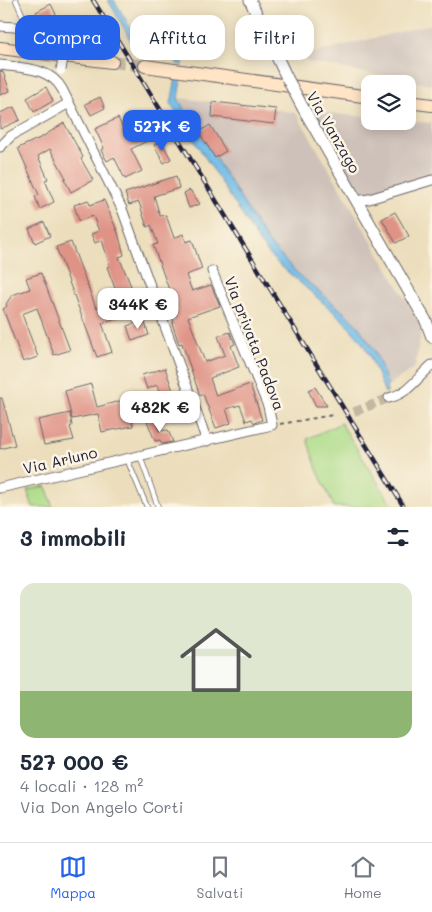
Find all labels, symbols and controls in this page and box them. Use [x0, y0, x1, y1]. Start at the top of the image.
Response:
chip: Compra [15, 15, 120, 60]
chip: Affitta [130, 15, 225, 60]
chip: Filtri [235, 15, 314, 60]
map controls [361, 75, 416, 130]
button: layers [361, 75, 416, 130]
street label: Via Vanzago [303, 88, 365, 176]
pin: 527K € [121, 110, 203, 152]
text: 527K € [134, 115, 190, 136]
street label: Via privata Padova [220, 273, 290, 413]
pin: 344K € [97, 288, 179, 330]
text: 344K € [108, 293, 168, 314]
pin: 482K € [119, 390, 201, 433]
text: 482K € [131, 396, 189, 417]
street label: Via Arluno [21, 442, 99, 478]
icon: filters [384, 523, 412, 551]
text: 3 immobili [20, 524, 127, 551]
icon: home [171, 615, 261, 705]
text: 527 000 € [20, 748, 128, 775]
text: 4 locali · 128 m² [20, 775, 143, 796]
text: Via Don Angelo Corti [20, 796, 183, 817]
tab: Mappa [50, 853, 96, 902]
tab: Salvati [197, 853, 243, 902]
tab: Home [344, 853, 382, 902]

